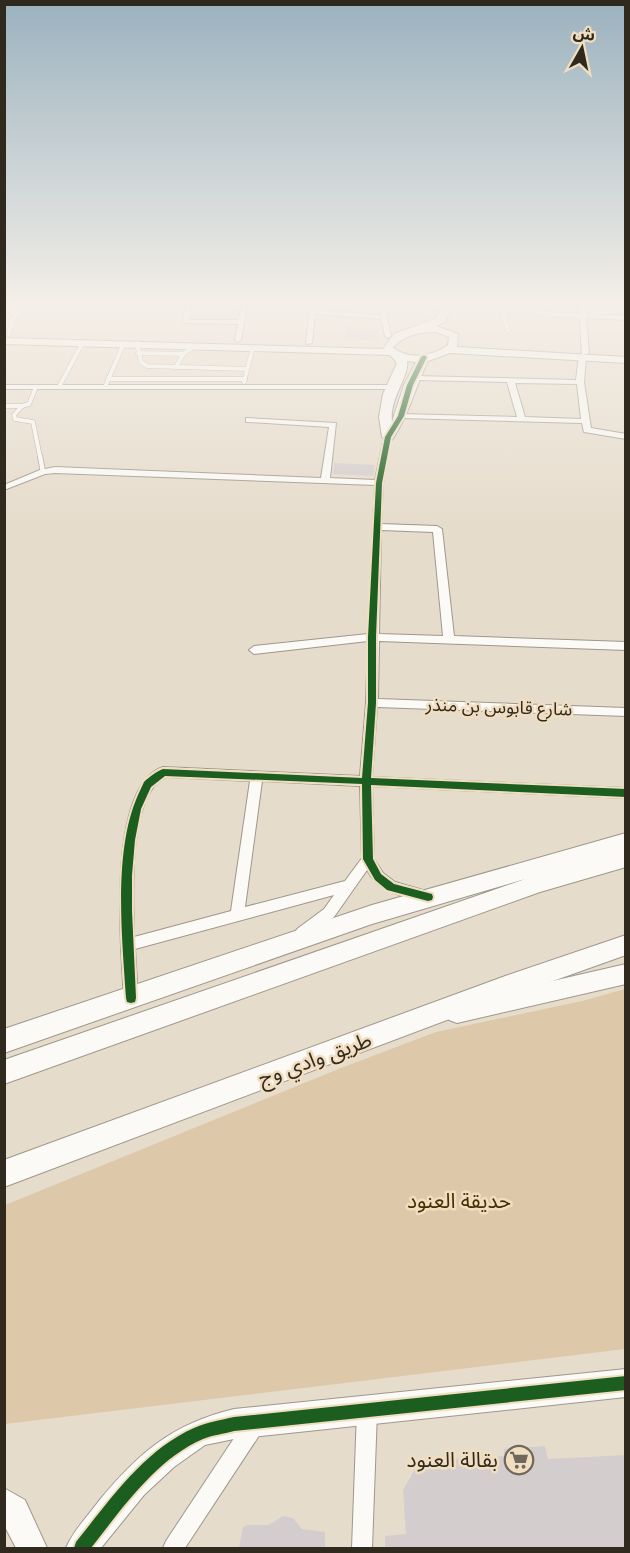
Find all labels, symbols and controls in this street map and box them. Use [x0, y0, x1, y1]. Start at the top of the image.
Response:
north arrow [552, 18, 612, 78]
text: ش [572, 23, 597, 45]
street label: شارع قابوس بن منذر [424, 693, 573, 724]
street label: طريق وادي وج [255, 1027, 376, 1094]
park label: حديقة العنود [407, 1189, 511, 1213]
supermarket icon: بقالة العنود [503, 1444, 535, 1476]
place label: بقالة العنود [406, 1448, 498, 1472]

